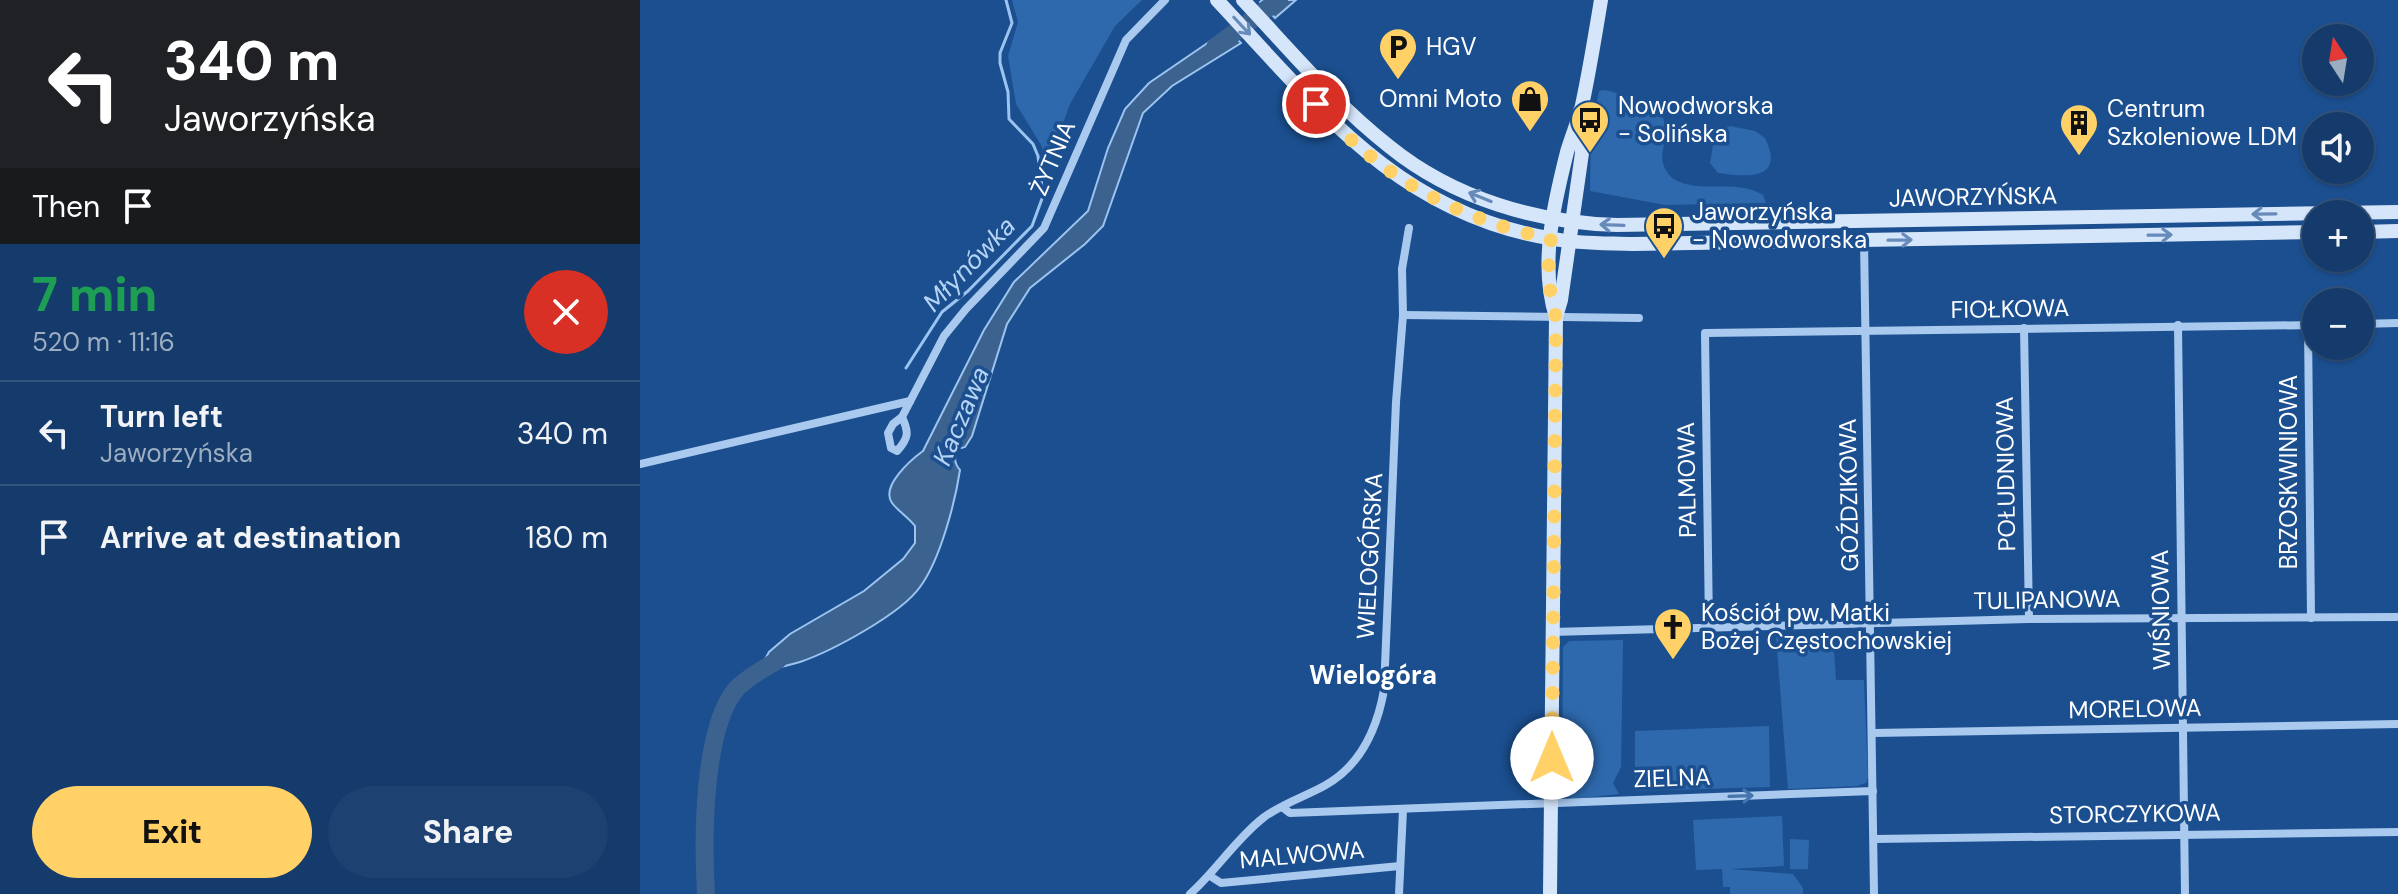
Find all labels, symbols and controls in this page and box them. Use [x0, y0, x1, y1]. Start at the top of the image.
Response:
one-way arrow [1232, 16, 1251, 36]
text: 340 m [164, 24, 339, 97]
north arrow [2302, 24, 2374, 96]
map controls [2302, 24, 2374, 360]
parking icon: HGV [1377, 26, 1419, 81]
place label: HGV [1426, 31, 1477, 62]
icon: left [32, 32, 136, 136]
pin [1282, 70, 1350, 138]
shop icon: Omni Moto [1509, 78, 1551, 133]
icon: arrive [1294, 82, 1338, 126]
place label: Omni Moto [1379, 83, 1502, 114]
place label: Nowodworska - Solińska [1618, 90, 1774, 149]
place label: Centrum Szkoleniowe LDM [2107, 93, 2297, 152]
text: Jaworzyńska [164, 95, 376, 142]
bus stop icon: Nowodworska - Solińska [1569, 99, 1611, 154]
building icon: Centrum Szkoleniowe LDM [2058, 102, 2100, 157]
button: sound [2302, 112, 2374, 184]
street label: ŻYTNIA [1023, 116, 1082, 200]
street label: JAWORZYŃSKA [1889, 180, 2058, 213]
icon: arrive [116, 184, 160, 228]
text: Then [32, 187, 100, 226]
one-way arrow [1468, 189, 1493, 204]
place label: Jaworzyńska - Nowodworska [1692, 196, 1867, 255]
button: + [2302, 200, 2374, 272]
bus stop icon: Jaworzyńska - Nowodworska [1643, 205, 1685, 260]
one-way arrow [2251, 207, 2278, 222]
water label: Młynówka [915, 209, 1023, 319]
one-way arrow [1599, 217, 1626, 232]
one-way arrow [2146, 227, 2173, 242]
one-way arrow [1886, 232, 1913, 247]
text: 7 min [32, 263, 157, 326]
button: close [524, 270, 608, 354]
button: − [2302, 288, 2374, 360]
street label: FIOŁKOWA [1950, 292, 2070, 325]
text: 520 m · 11:16 [32, 325, 175, 359]
water label: Kaczawa [925, 361, 997, 471]
street label: BRZOSKWINIOWA [2273, 375, 2304, 569]
street label: POŁUDNIOWA [1989, 396, 2022, 552]
text: Turn left [100, 397, 223, 436]
icon: left [32, 411, 76, 455]
text: 340 m [517, 414, 608, 453]
street label: GOŹDZIKOWA [1832, 418, 1865, 572]
street label: PALMOWA [1670, 422, 1703, 538]
text: Jaworzyńska [100, 436, 253, 470]
street label: WIELOGÓRSKA [1350, 472, 1389, 640]
icon: arrive [32, 515, 76, 559]
text: Arrive at destination [100, 518, 401, 557]
text: 180 m [525, 518, 608, 557]
street label: WIŚNIOWA [2144, 549, 2177, 670]
street label: TULIPANOWA [1973, 583, 2121, 616]
place label: Kościół pw. Matki Bożej Częstochowskiej [1701, 597, 1952, 656]
church icon: Kościół pw. Matki Bożej Częstochowskiej [1652, 606, 1694, 661]
district label: Wielogóra [1309, 658, 1437, 692]
street label: MORELOWA [2068, 692, 2202, 725]
position arrow [1510, 716, 1594, 800]
street label: ZIELNA [1633, 761, 1711, 794]
button: Exit [32, 786, 312, 878]
button: Share [328, 786, 608, 878]
one-way arrow [1727, 788, 1754, 803]
street label: STORCZYKOWA [2049, 797, 2221, 830]
street label: MALWOWA [1238, 834, 1366, 875]

